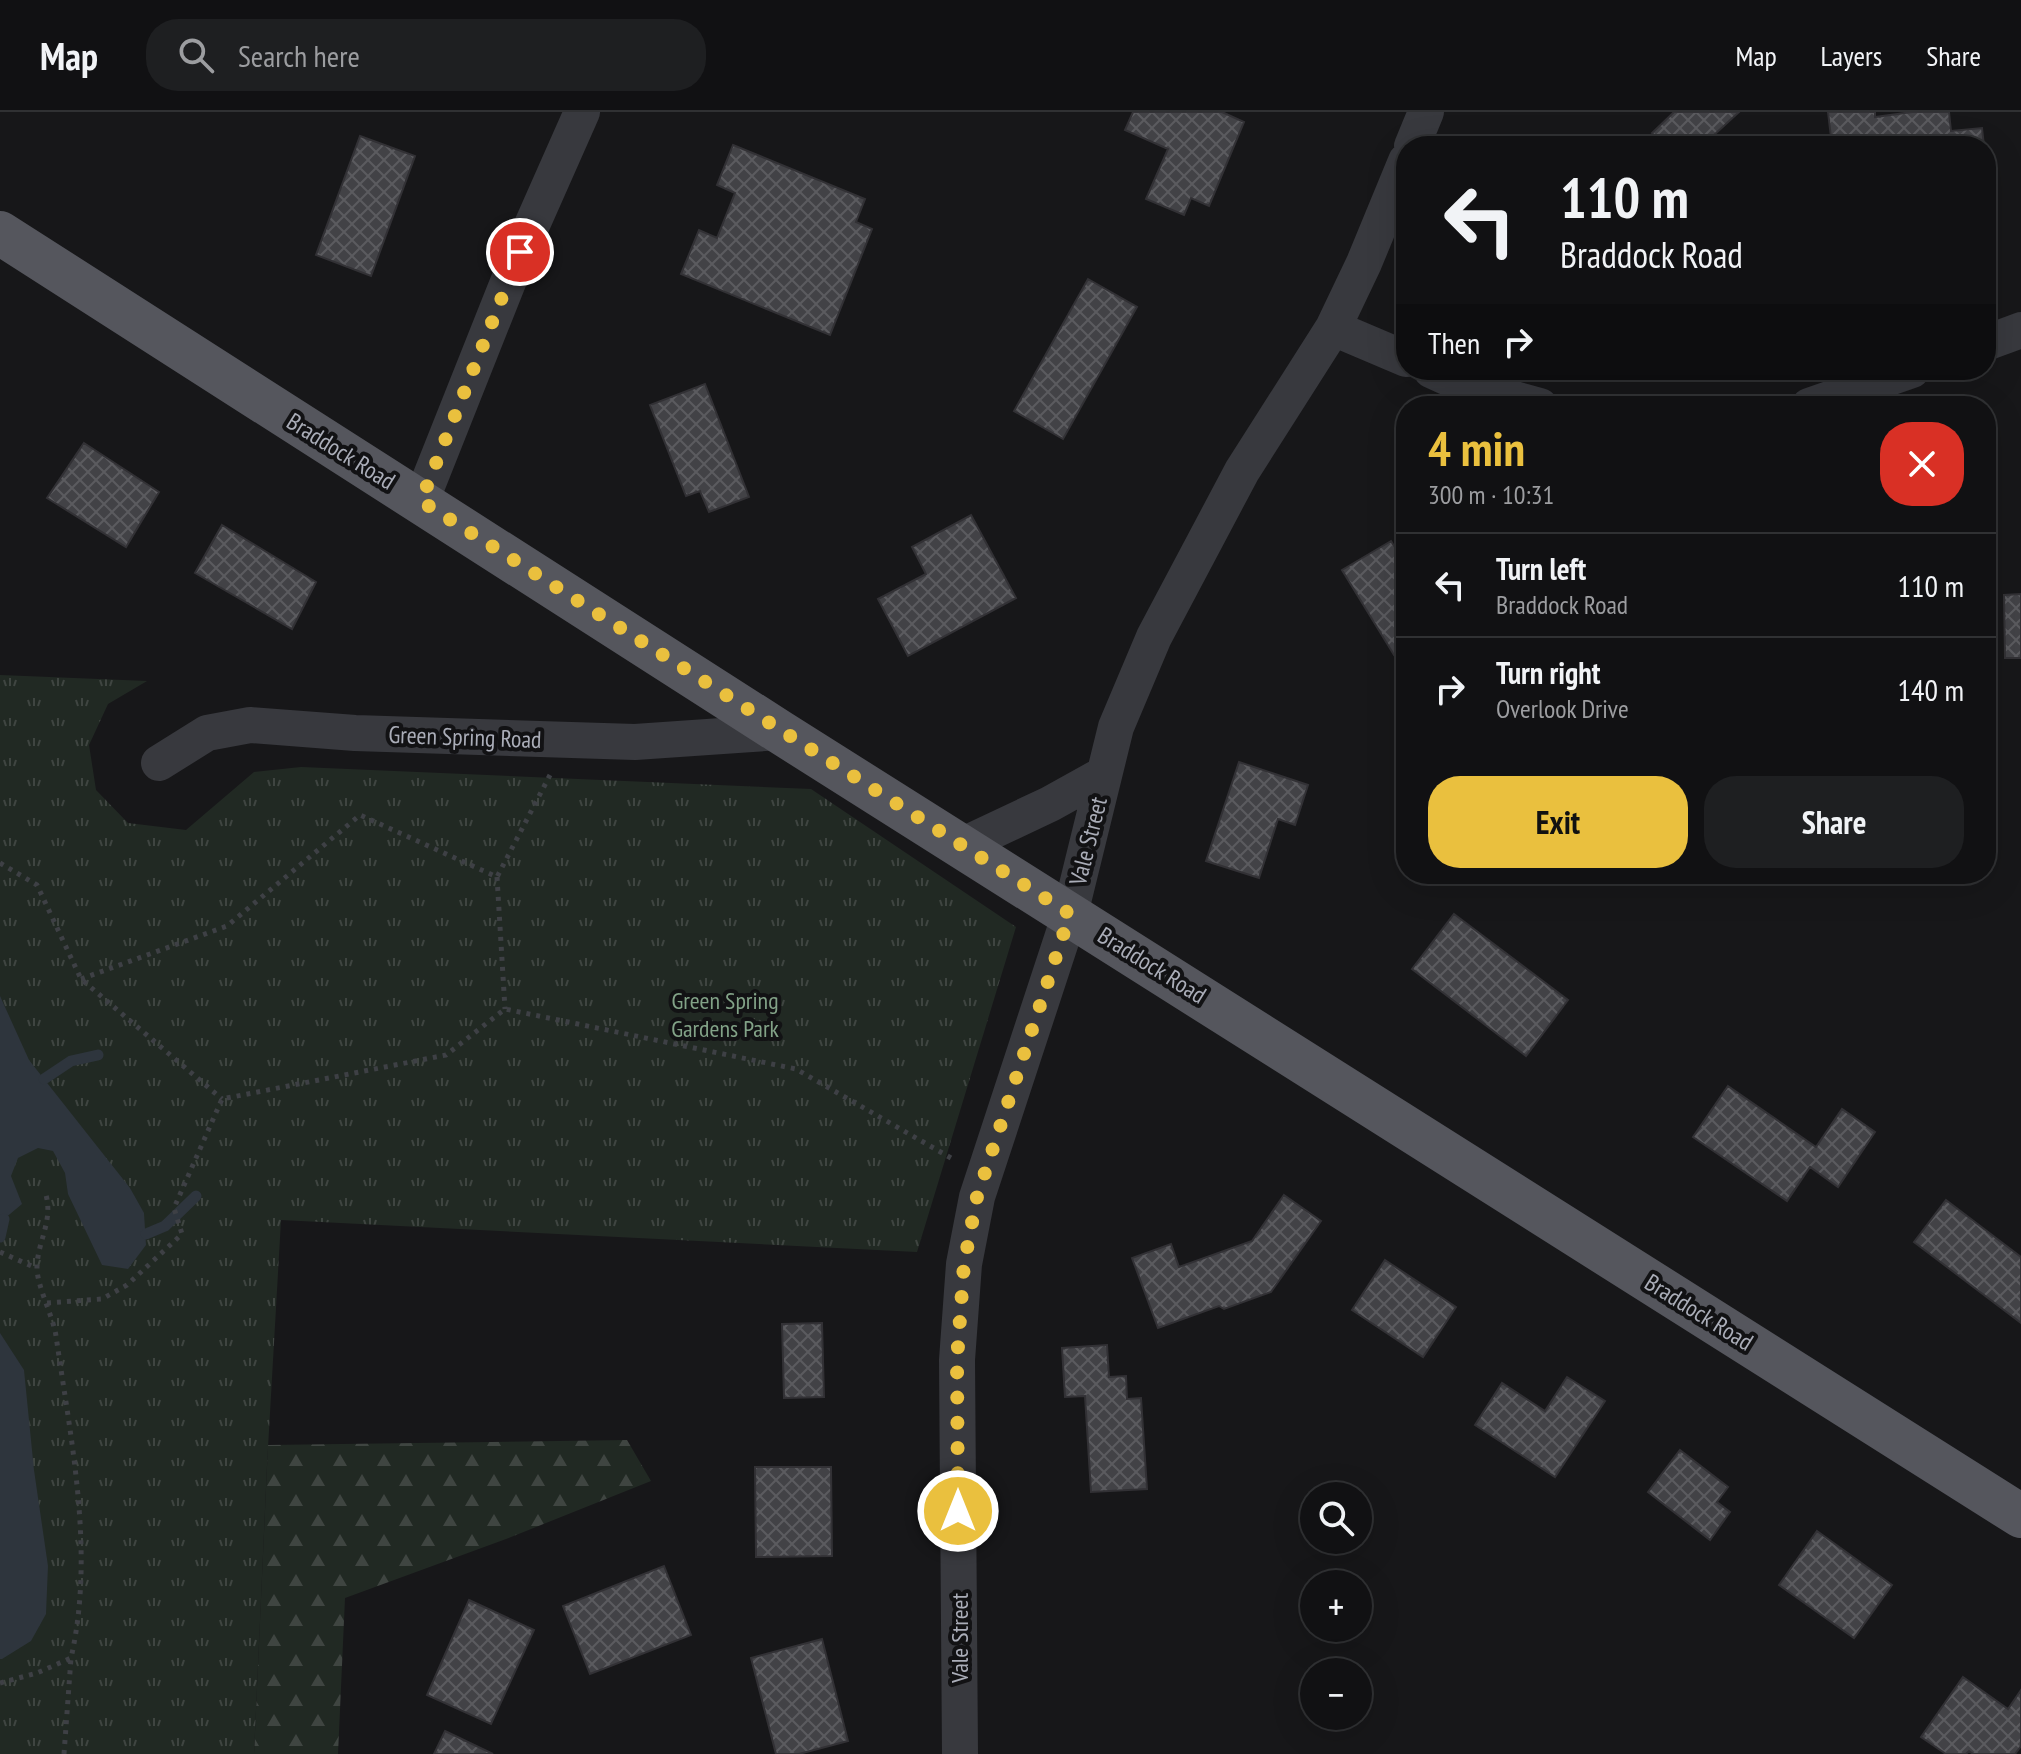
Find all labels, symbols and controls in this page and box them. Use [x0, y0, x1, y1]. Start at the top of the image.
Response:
search box [146, 19, 706, 91]
text: Map [40, 31, 98, 80]
icon: search [174, 33, 218, 77]
text: Search here [238, 36, 360, 75]
text: Map [1735, 37, 1777, 74]
text: Layers [1821, 37, 1882, 74]
text: Share [1926, 37, 1981, 74]
text: 110 m [1560, 161, 1689, 233]
icon: left [1428, 168, 1532, 272]
pin [486, 218, 554, 286]
icon: arrive [498, 230, 542, 274]
text: Braddock Road [1560, 231, 1743, 278]
icon: right [1496, 320, 1540, 364]
text: Then [1428, 323, 1480, 362]
street label: Braddock Road [281, 406, 401, 496]
text: 4 min [1428, 417, 1525, 479]
button: close [1880, 422, 1964, 506]
text: 300 m · 10:31 [1428, 478, 1554, 511]
text: Turn left [1496, 549, 1586, 588]
icon: left [1428, 563, 1472, 607]
text: 110 m [1898, 566, 1964, 605]
text: Braddock Road [1496, 588, 1628, 621]
text: Turn right [1496, 653, 1600, 692]
icon: right [1428, 667, 1472, 711]
text: 140 m [1898, 670, 1964, 709]
text: Overlook Drive [1496, 692, 1629, 725]
street label: Green Spring Road [388, 719, 542, 755]
button: Exit [1428, 776, 1688, 868]
button: Share [1704, 776, 1964, 868]
street label: Vale Street [1062, 793, 1114, 889]
street label: Braddock Road [1092, 920, 1212, 1010]
park label: Green Spring Gardens Park [671, 985, 780, 1044]
street label: Braddock Road [1639, 1267, 1759, 1357]
position arrow [916, 1469, 1000, 1553]
map controls [1300, 1482, 1372, 1730]
button: search [1300, 1482, 1372, 1554]
button: + [1300, 1570, 1372, 1642]
street label: Vale Street [944, 1593, 975, 1684]
button: − [1300, 1658, 1372, 1730]

